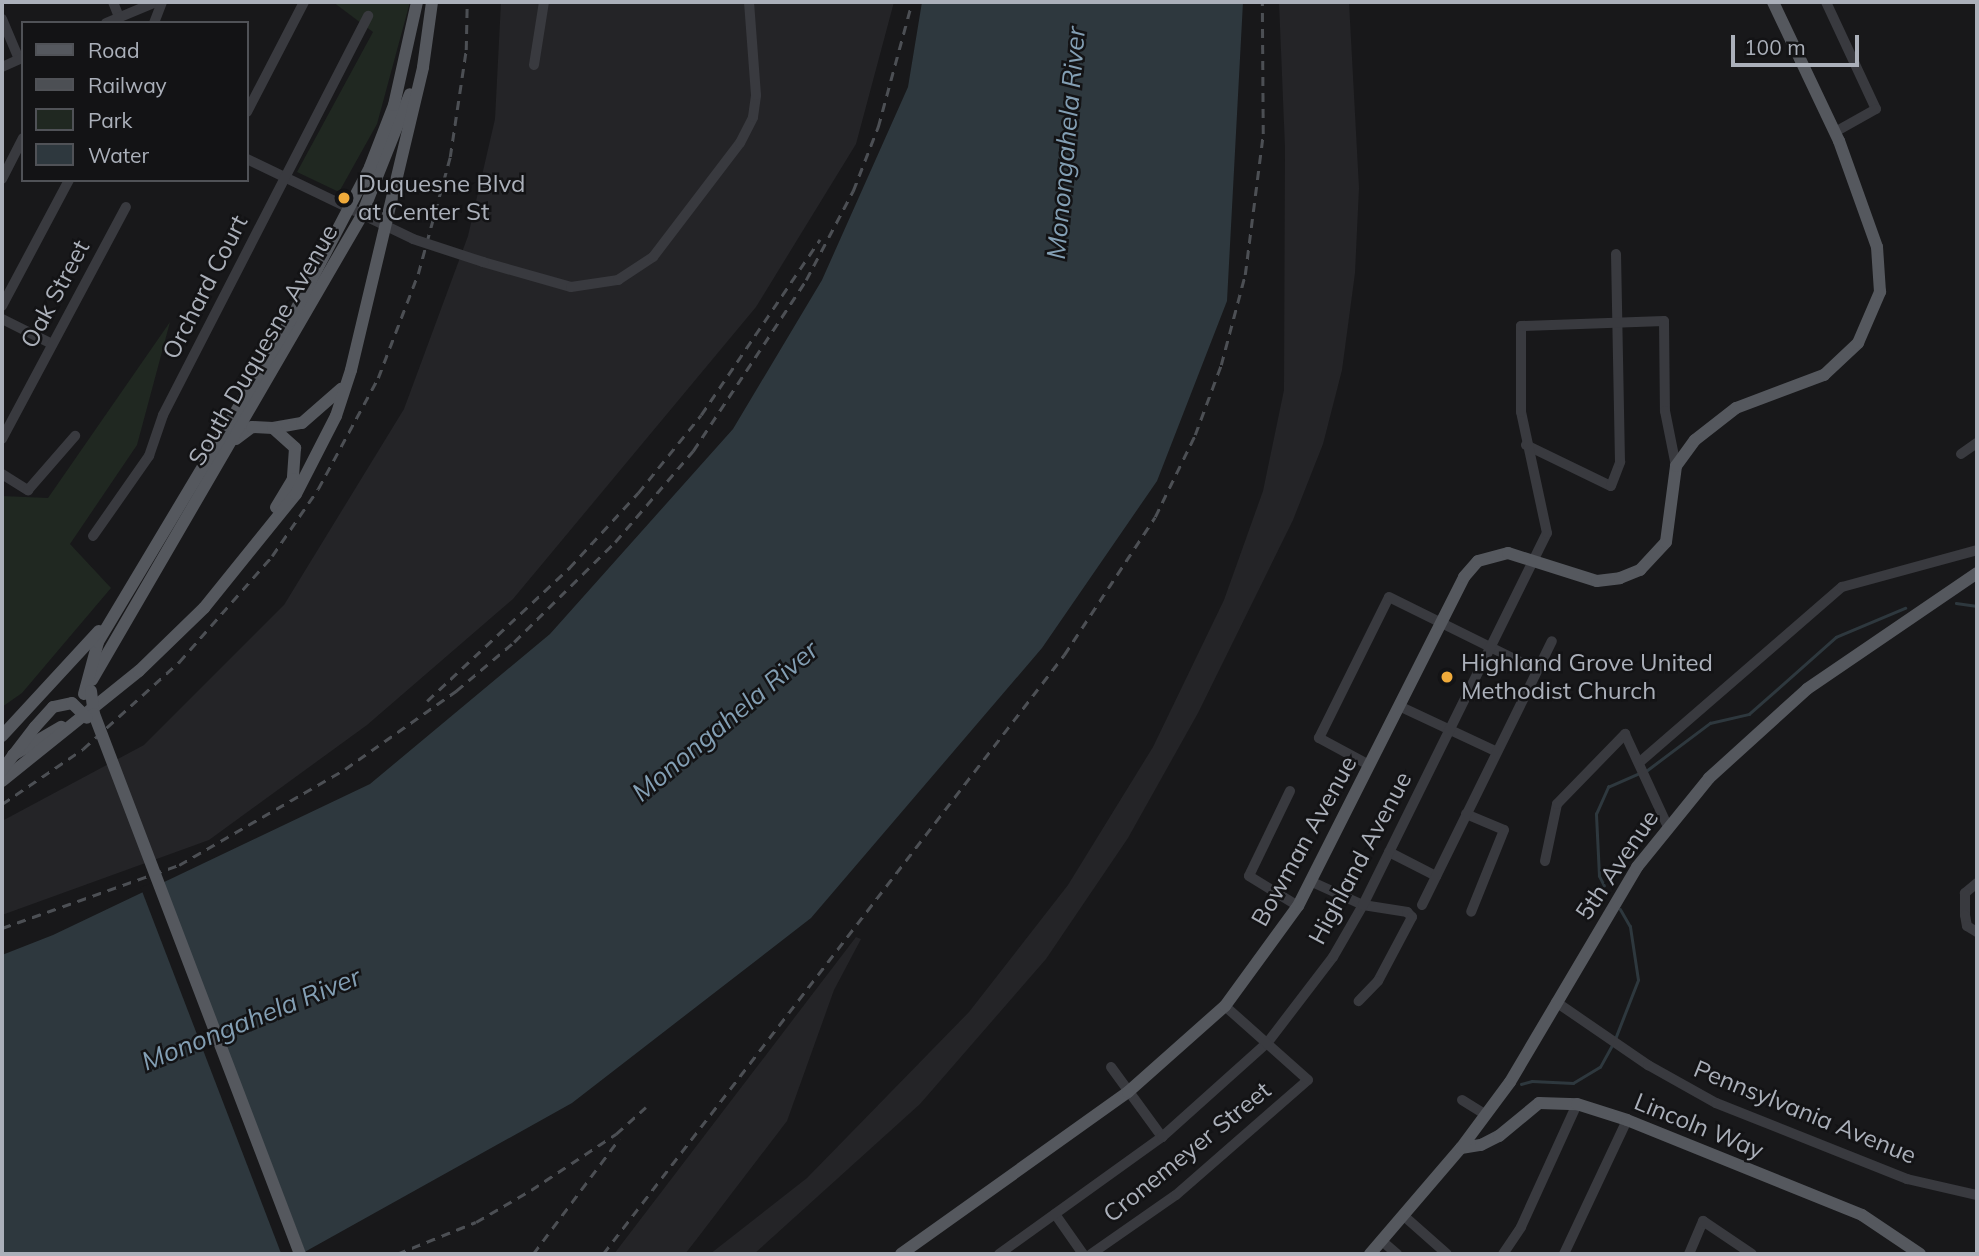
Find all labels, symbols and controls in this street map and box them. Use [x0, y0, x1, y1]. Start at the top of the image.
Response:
legend [21, 21, 248, 182]
scale bar [1734, 21, 1862, 65]
water label: Monongahela River [1040, 26, 1092, 260]
text: 100 m [1744, 34, 1806, 60]
text: Road [88, 37, 139, 63]
text: Railway [88, 72, 167, 98]
text: Park [88, 107, 132, 133]
text: Water [88, 142, 149, 168]
place label: Duquesne Blvd at Center St [358, 170, 525, 226]
marker: Duquesne Blvd at Center St [336, 190, 352, 206]
street label: Orchard Court [156, 210, 254, 364]
street label: South Duquesne Avenue [182, 220, 344, 470]
street label: Oak Street [15, 235, 95, 353]
water label: Monongahela River [626, 634, 824, 808]
place label: Highland Grove United Methodist Church [1461, 649, 1713, 705]
marker: Highland Grove United Methodist Church [1439, 669, 1455, 685]
street label: Bowman Avenue [1245, 751, 1363, 931]
street label: Highland Avenue [1302, 767, 1418, 949]
street label: 5th Avenue [1570, 804, 1664, 926]
water label: Monongahela River [137, 961, 365, 1077]
street label: Pennsylvania Avenue [1690, 1054, 1920, 1170]
street label: Cronemeyer Street [1098, 1076, 1276, 1228]
street label: Lincoln Way [1630, 1087, 1768, 1165]

